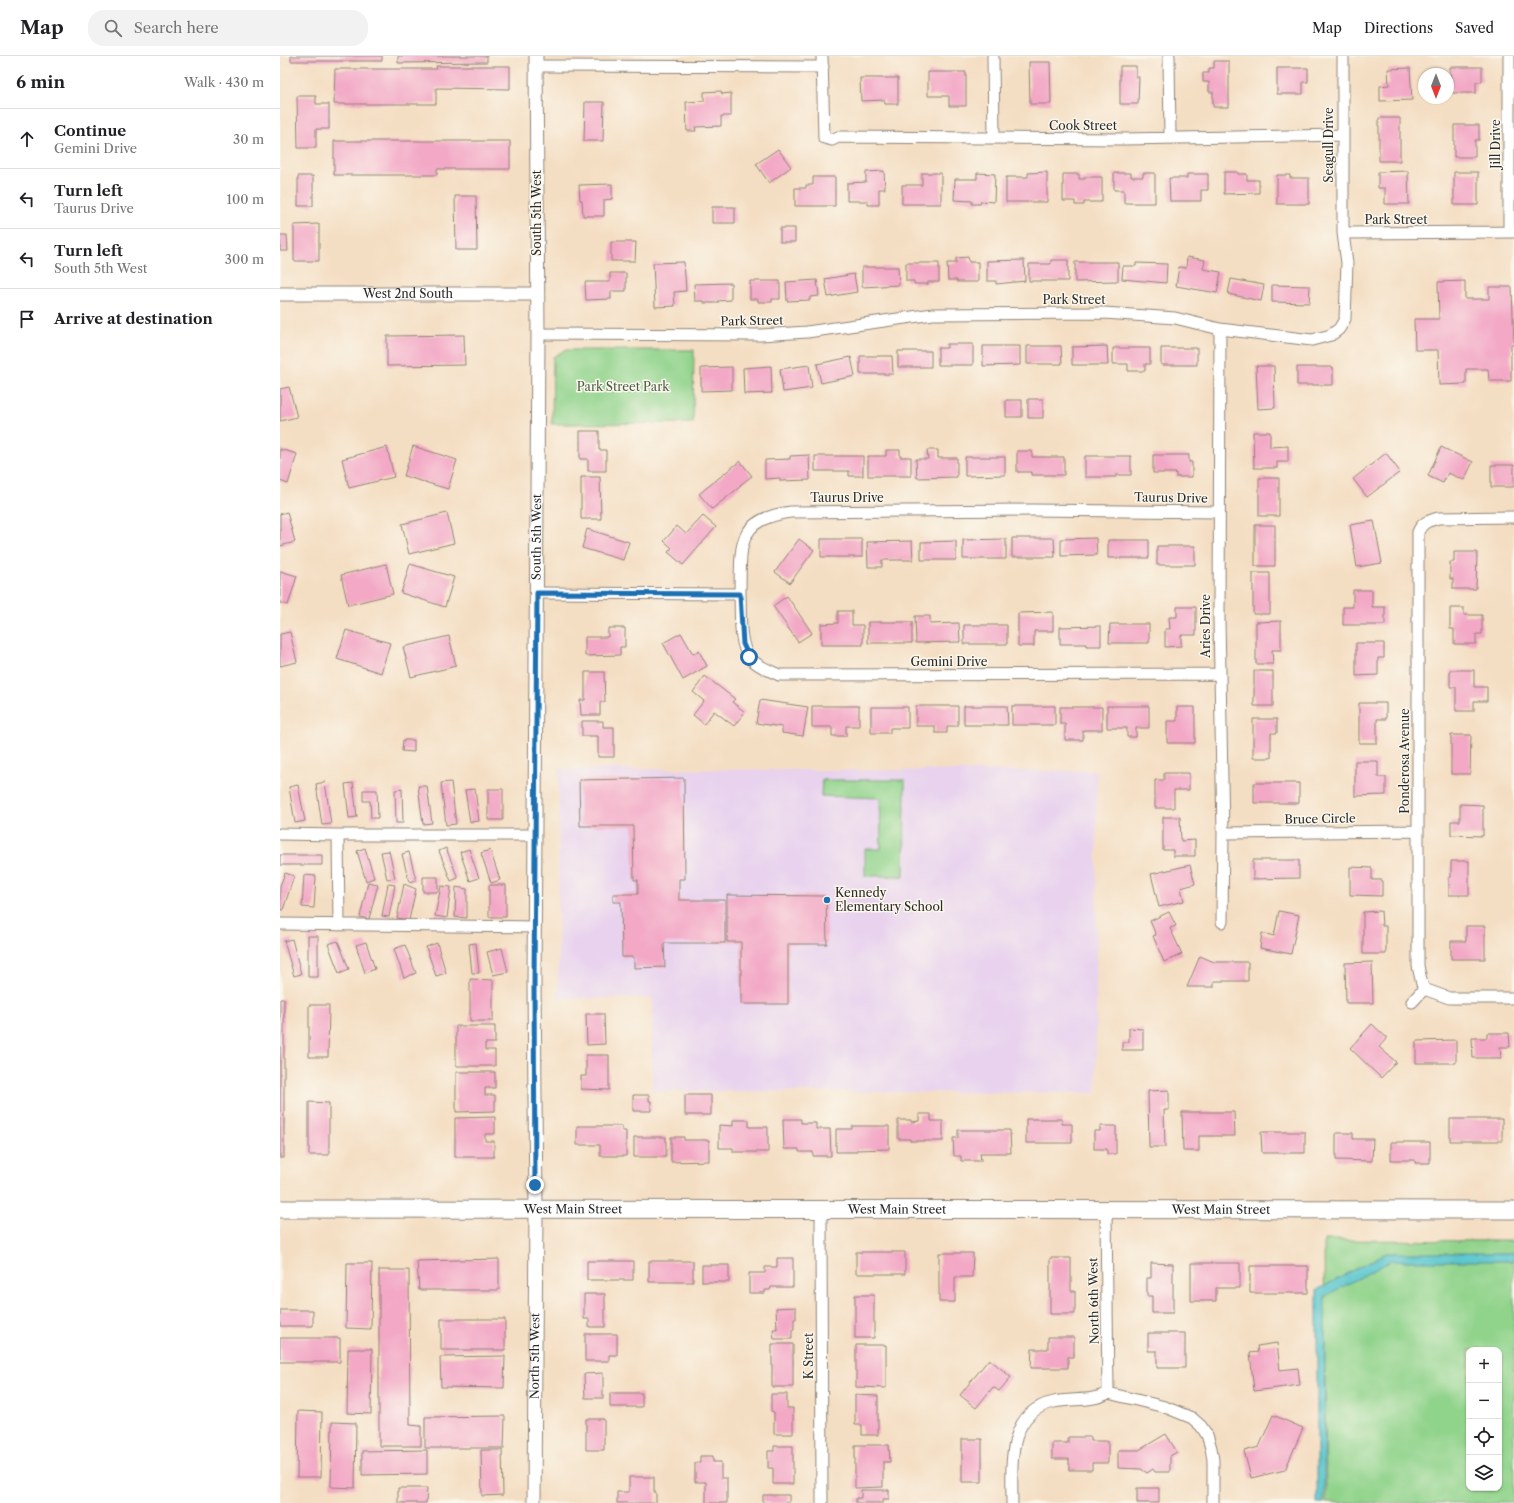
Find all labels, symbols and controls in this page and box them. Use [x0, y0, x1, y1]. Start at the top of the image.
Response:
search box [88, 10, 368, 46]
text: Map [20, 16, 64, 39]
icon: search [102, 17, 124, 39]
text: Search here [134, 18, 219, 37]
text: Map [1312, 19, 1342, 37]
text: Directions [1364, 19, 1433, 37]
text: Saved [1455, 19, 1494, 37]
north arrow [1418, 68, 1454, 104]
text: 6 min [16, 72, 65, 92]
text: Walk · 430 m [184, 74, 264, 90]
street label: Seagull Drive [1321, 107, 1336, 183]
street label: Cook Street [1049, 118, 1118, 133]
street label: Jill Drive [1488, 119, 1503, 171]
text: Continue [54, 121, 126, 140]
icon: ahead [16, 128, 38, 150]
text: 30 m [233, 131, 264, 147]
text: Gemini Drive [54, 140, 137, 156]
street label: South 5th West [529, 169, 544, 256]
text: Turn left [54, 181, 123, 200]
icon: left [16, 188, 38, 210]
text: 100 m [226, 191, 264, 207]
text: Taurus Drive [54, 200, 134, 216]
street label: Park Street [1364, 212, 1428, 227]
text: Turn left [54, 241, 123, 260]
icon: left [16, 248, 38, 270]
text: 300 m [225, 251, 264, 267]
text: South 5th West [54, 260, 147, 276]
street label: West 2nd South [362, 286, 454, 301]
street label: Park Street [1042, 292, 1106, 307]
icon: arrive [16, 308, 38, 330]
text: Arrive at destination [54, 309, 213, 328]
street label: Park Street [720, 312, 784, 329]
park label: Park Street Park [577, 379, 670, 394]
street label: Taurus Drive [1134, 489, 1208, 506]
street label: Taurus Drive [810, 490, 884, 505]
street label: South 5th West [528, 493, 544, 580]
street label: Aries Drive [1198, 594, 1213, 659]
route start [740, 648, 758, 666]
street label: Gemini Drive [911, 654, 988, 669]
street label: Ponderosa Avenue [1397, 708, 1412, 814]
street label: Bruce Circle [1284, 810, 1356, 827]
place label: Kennedy Elementary School [835, 885, 944, 914]
marker: Kennedy Elementary School [822, 895, 832, 905]
route end [526, 1176, 544, 1194]
street label: West Main Street [523, 1201, 623, 1216]
street label: West Main Street [847, 1201, 947, 1217]
street label: West Main Street [1171, 1202, 1271, 1217]
street label: North 6th West [1085, 1257, 1102, 1345]
street label: North 5th West [527, 1312, 542, 1399]
street label: K Street [801, 1332, 816, 1379]
map controls [1466, 1347, 1502, 1491]
button: + [1466, 1347, 1502, 1383]
button: − [1466, 1383, 1502, 1419]
button: locate [1466, 1419, 1502, 1455]
button: layers [1466, 1455, 1502, 1491]

